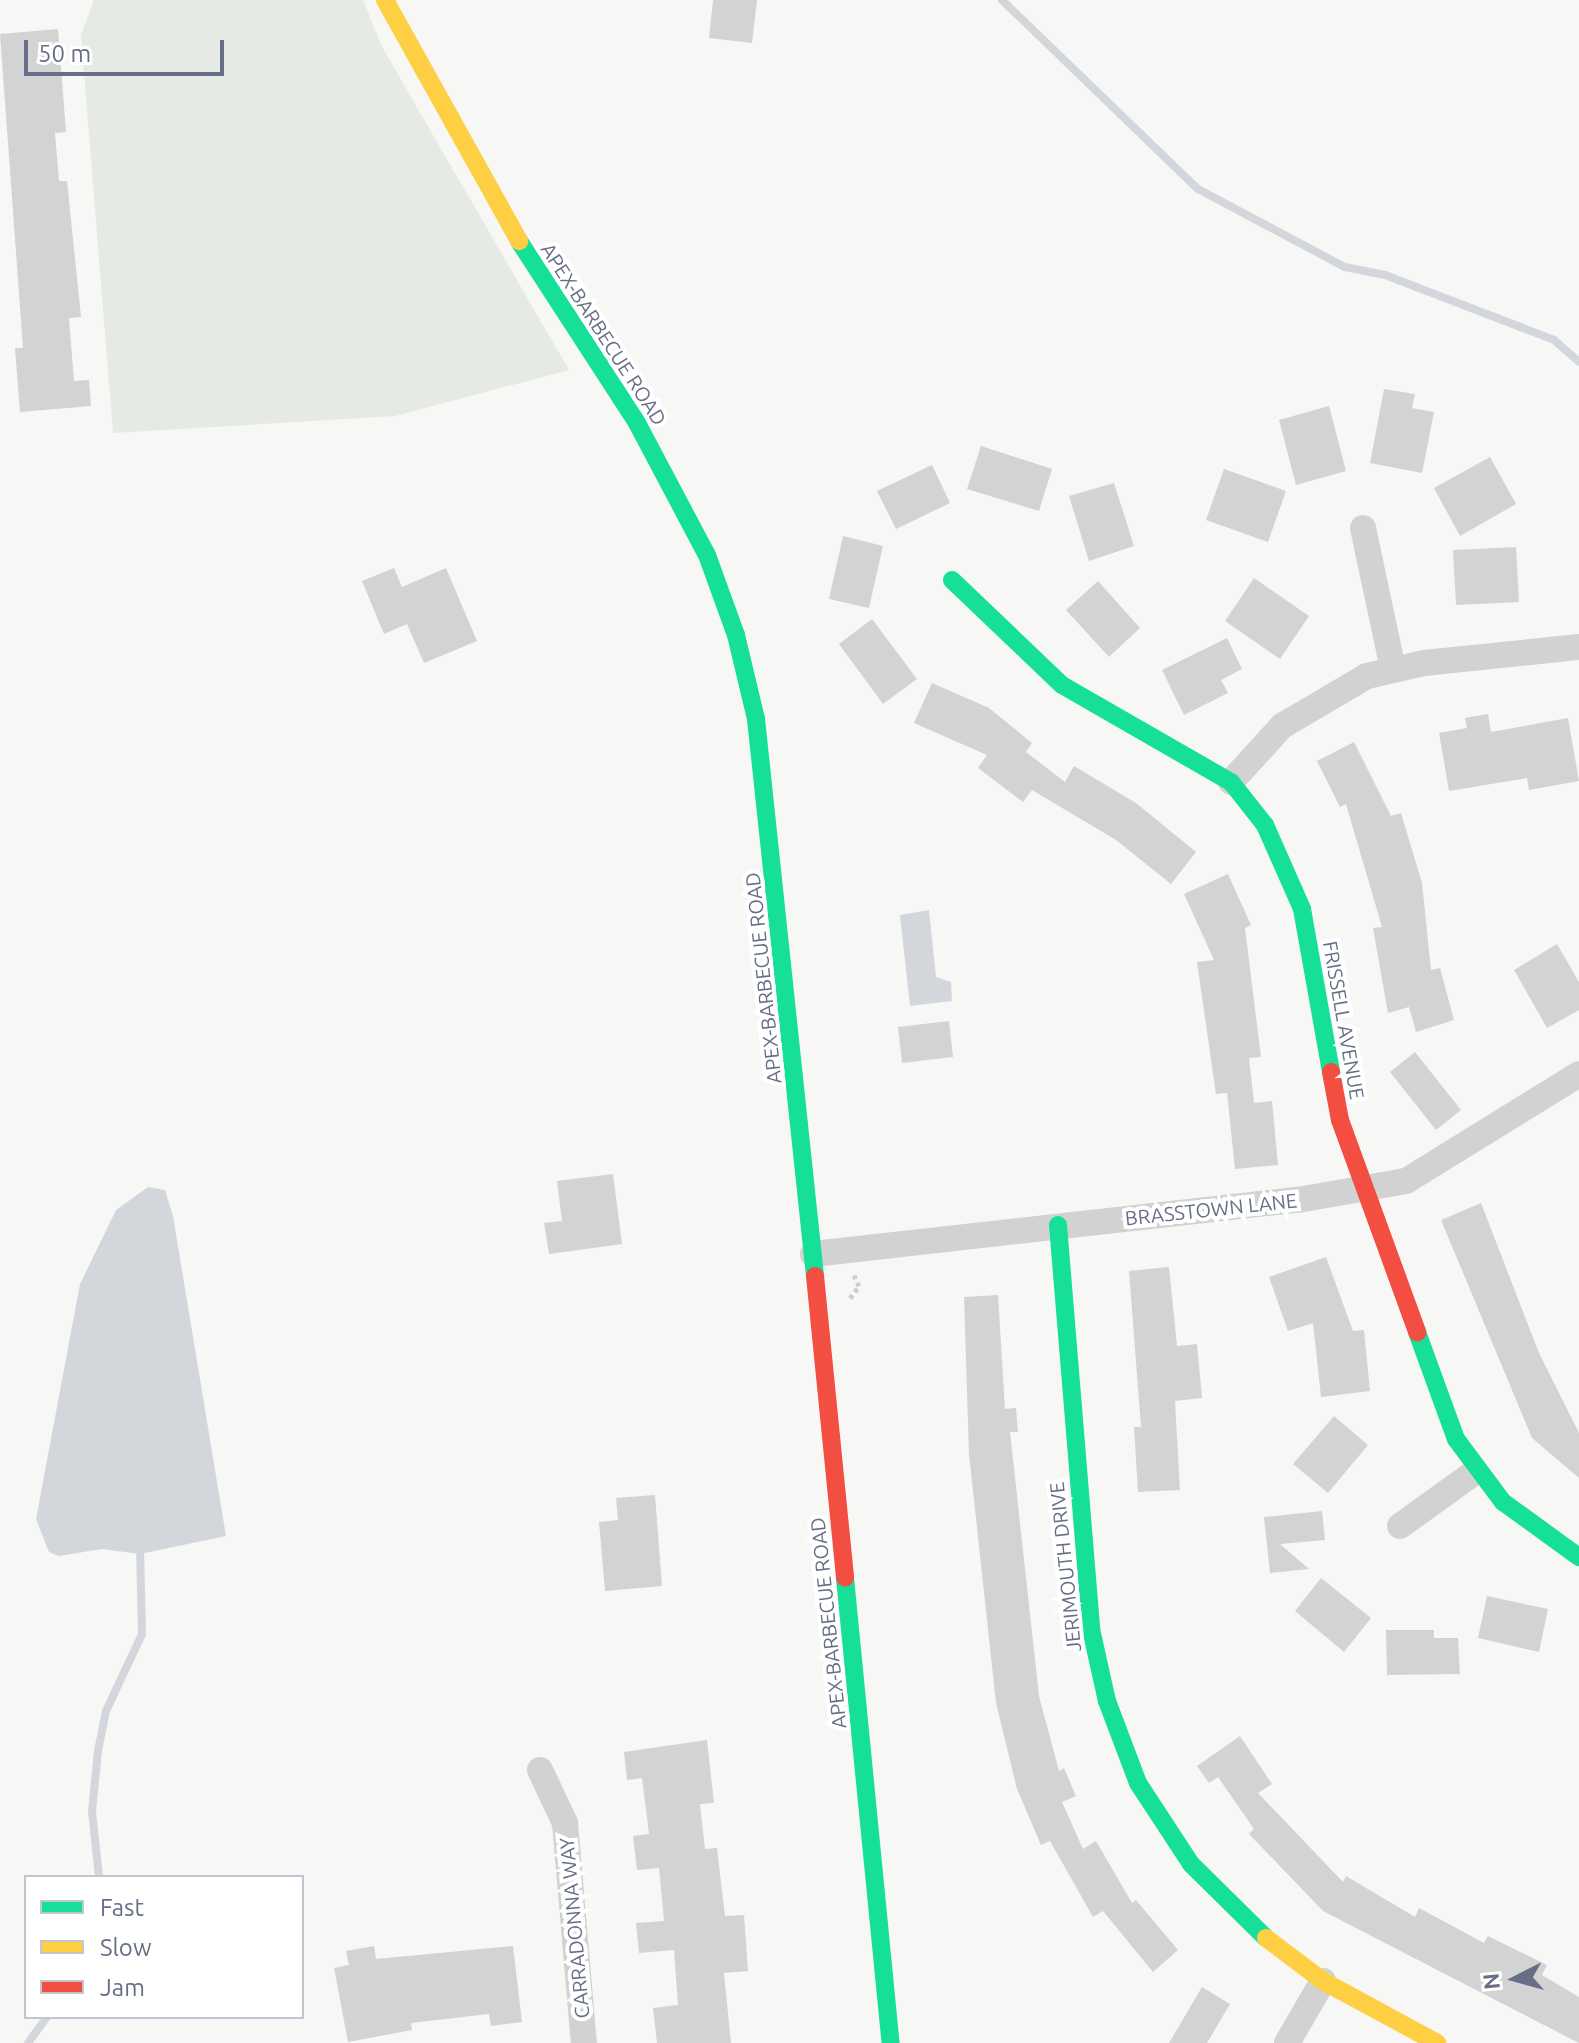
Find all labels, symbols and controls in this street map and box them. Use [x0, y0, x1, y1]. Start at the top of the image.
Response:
scale bar [28, 24, 228, 74]
text: 50 m [38, 40, 91, 67]
street label: APEX-BARBECUE ROAD [536, 238, 672, 430]
street label: APEX-BARBECUE ROAD [740, 871, 786, 1085]
street label: FRISSELL AVENUE [1318, 939, 1370, 1101]
street label: BRASSTOWN LANE [1124, 1188, 1298, 1230]
street label: JERIMOUTH DRIVE [1044, 1481, 1086, 1653]
street label: APEX-BARBECUE ROAD [805, 1516, 851, 1730]
street label: CARRADONNA WAY [554, 1837, 594, 2019]
legend [24, 1875, 304, 2019]
text: Fast [100, 1894, 144, 1921]
text: Slow [100, 1934, 152, 1961]
north arrow [1475, 1939, 1555, 2019]
text: N [1477, 1972, 1504, 1991]
text: Jam [100, 1974, 145, 2001]

